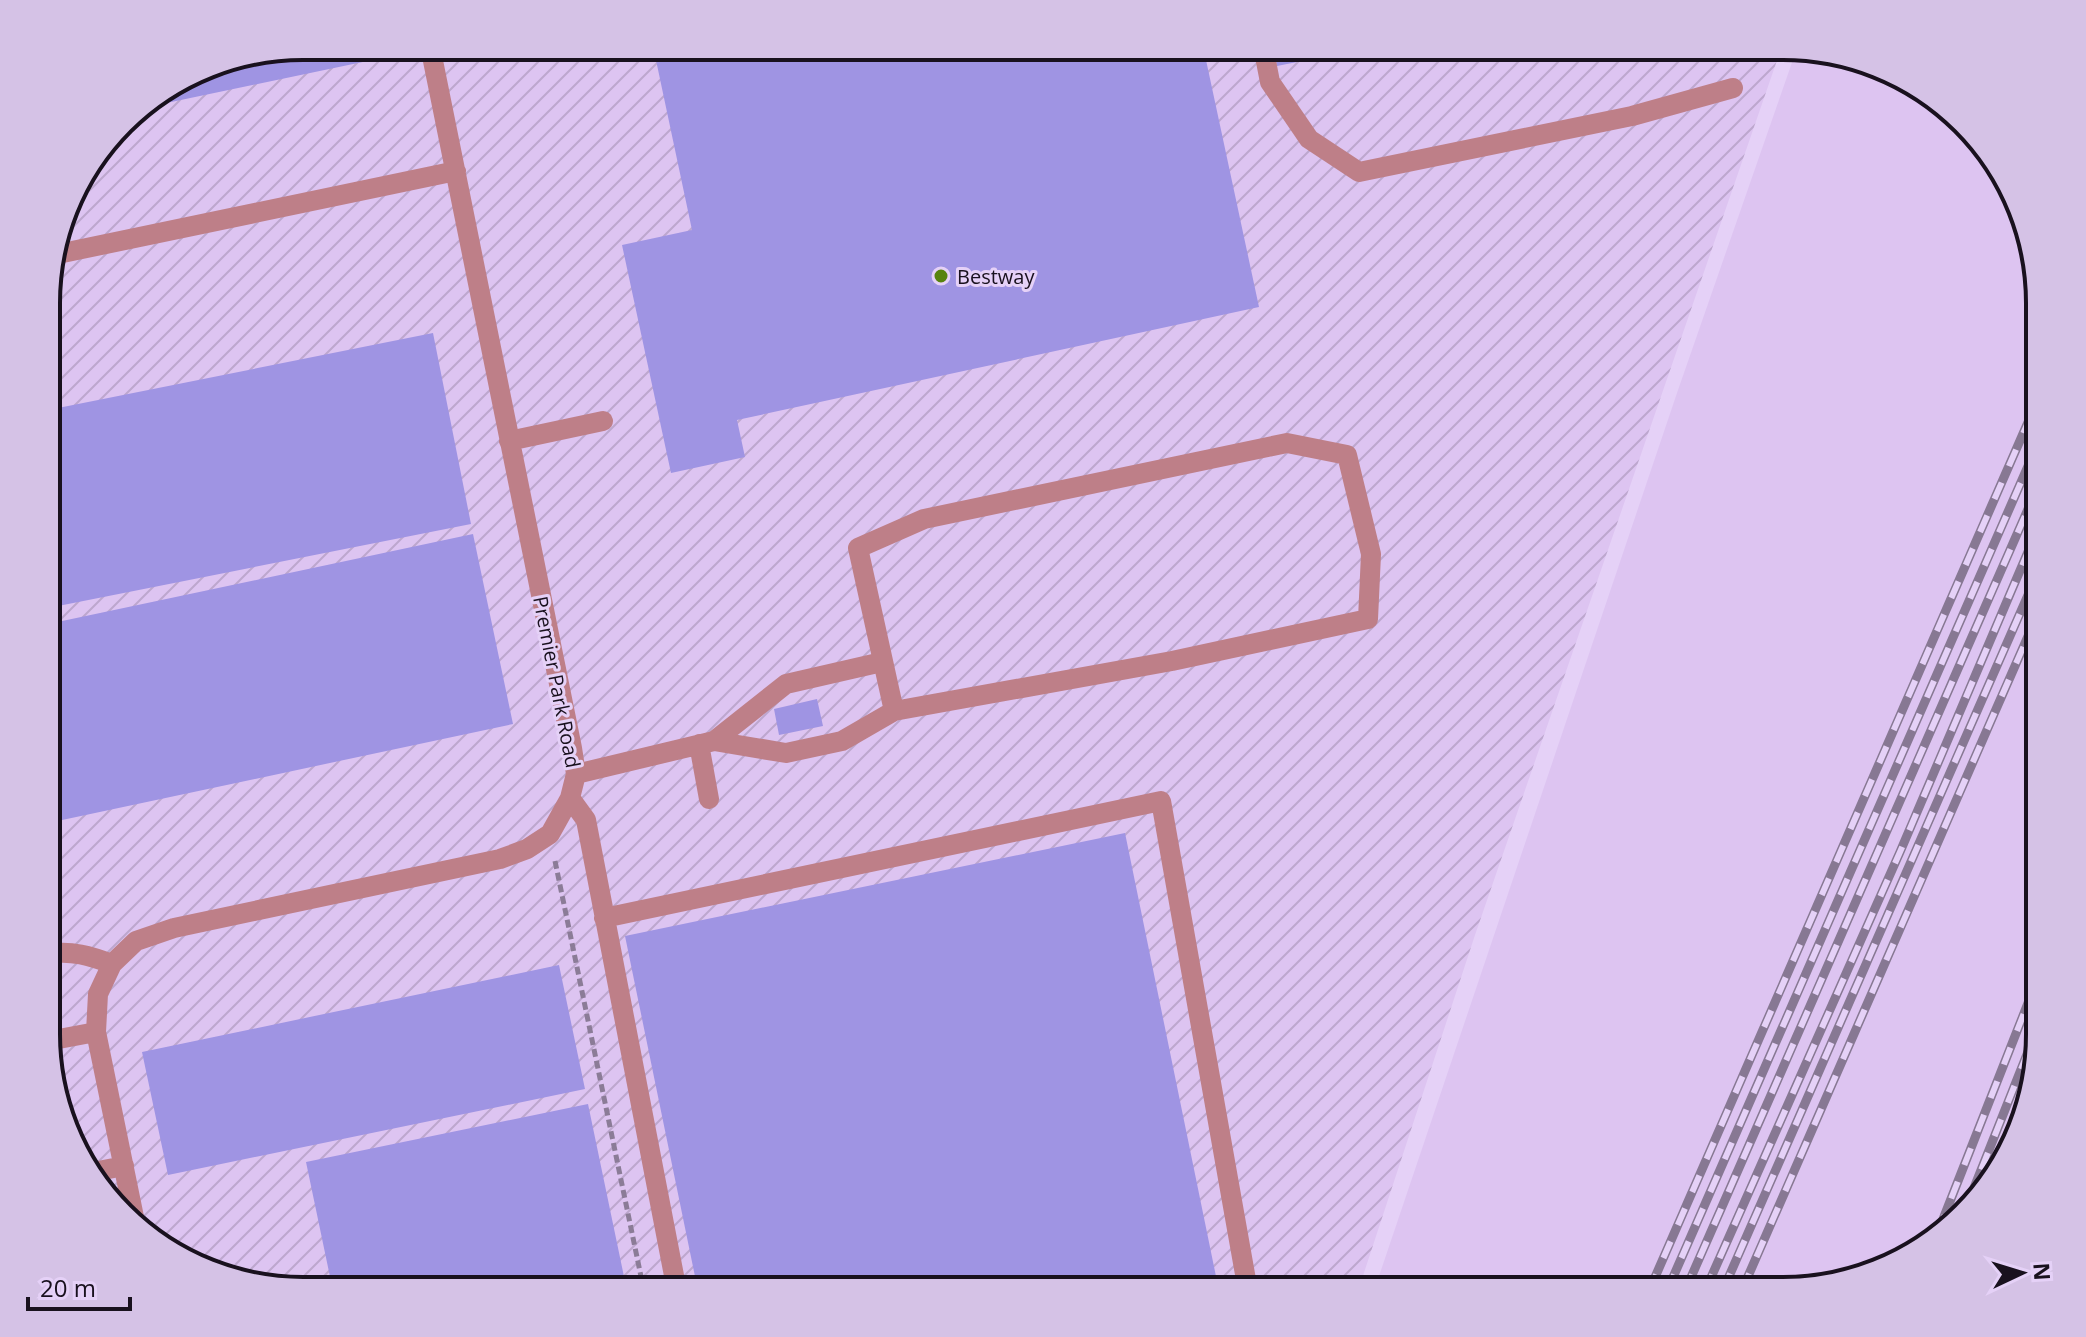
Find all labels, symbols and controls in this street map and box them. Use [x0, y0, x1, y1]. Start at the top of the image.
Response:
place label: Bestway [957, 263, 1035, 290]
marker: Bestway [932, 267, 950, 285]
street label: Premier Park Road [527, 594, 587, 770]
north arrow [1982, 1233, 2062, 1313]
scale bar [28, 1261, 130, 1311]
text: N [2027, 1262, 2059, 1282]
text: 20 m [40, 1271, 96, 1304]

